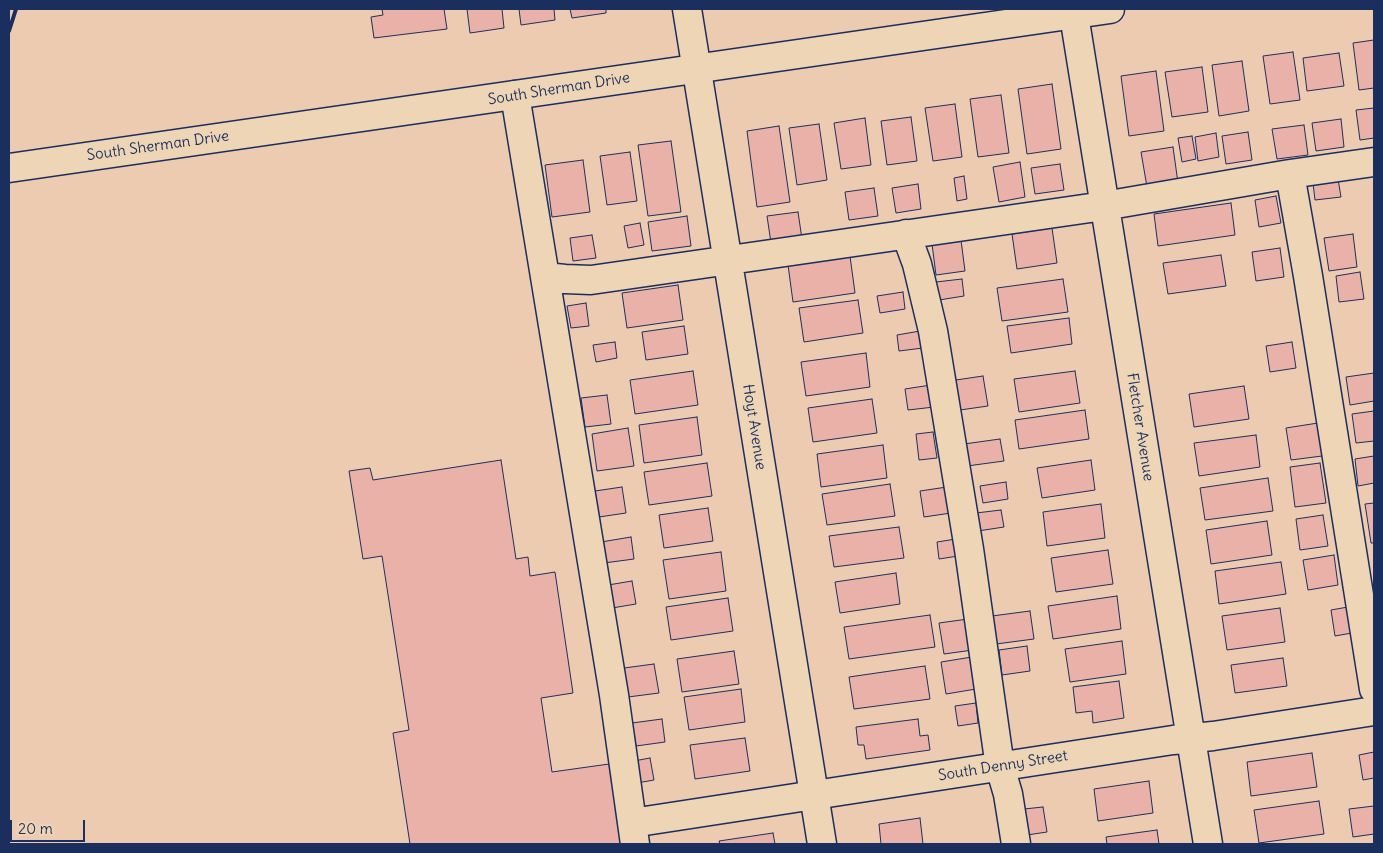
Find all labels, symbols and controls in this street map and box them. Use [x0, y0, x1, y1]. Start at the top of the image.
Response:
street label: South Sherman Drive [487, 69, 631, 109]
street label: South Sherman Drive [86, 127, 230, 165]
street label: Fletcher Avenue [1123, 372, 1157, 482]
street label: Hoyt Avenue [738, 383, 770, 471]
street label: South Denny Street [937, 747, 1069, 785]
scale bar [12, 810, 88, 842]
text: 20 m [18, 819, 53, 838]

